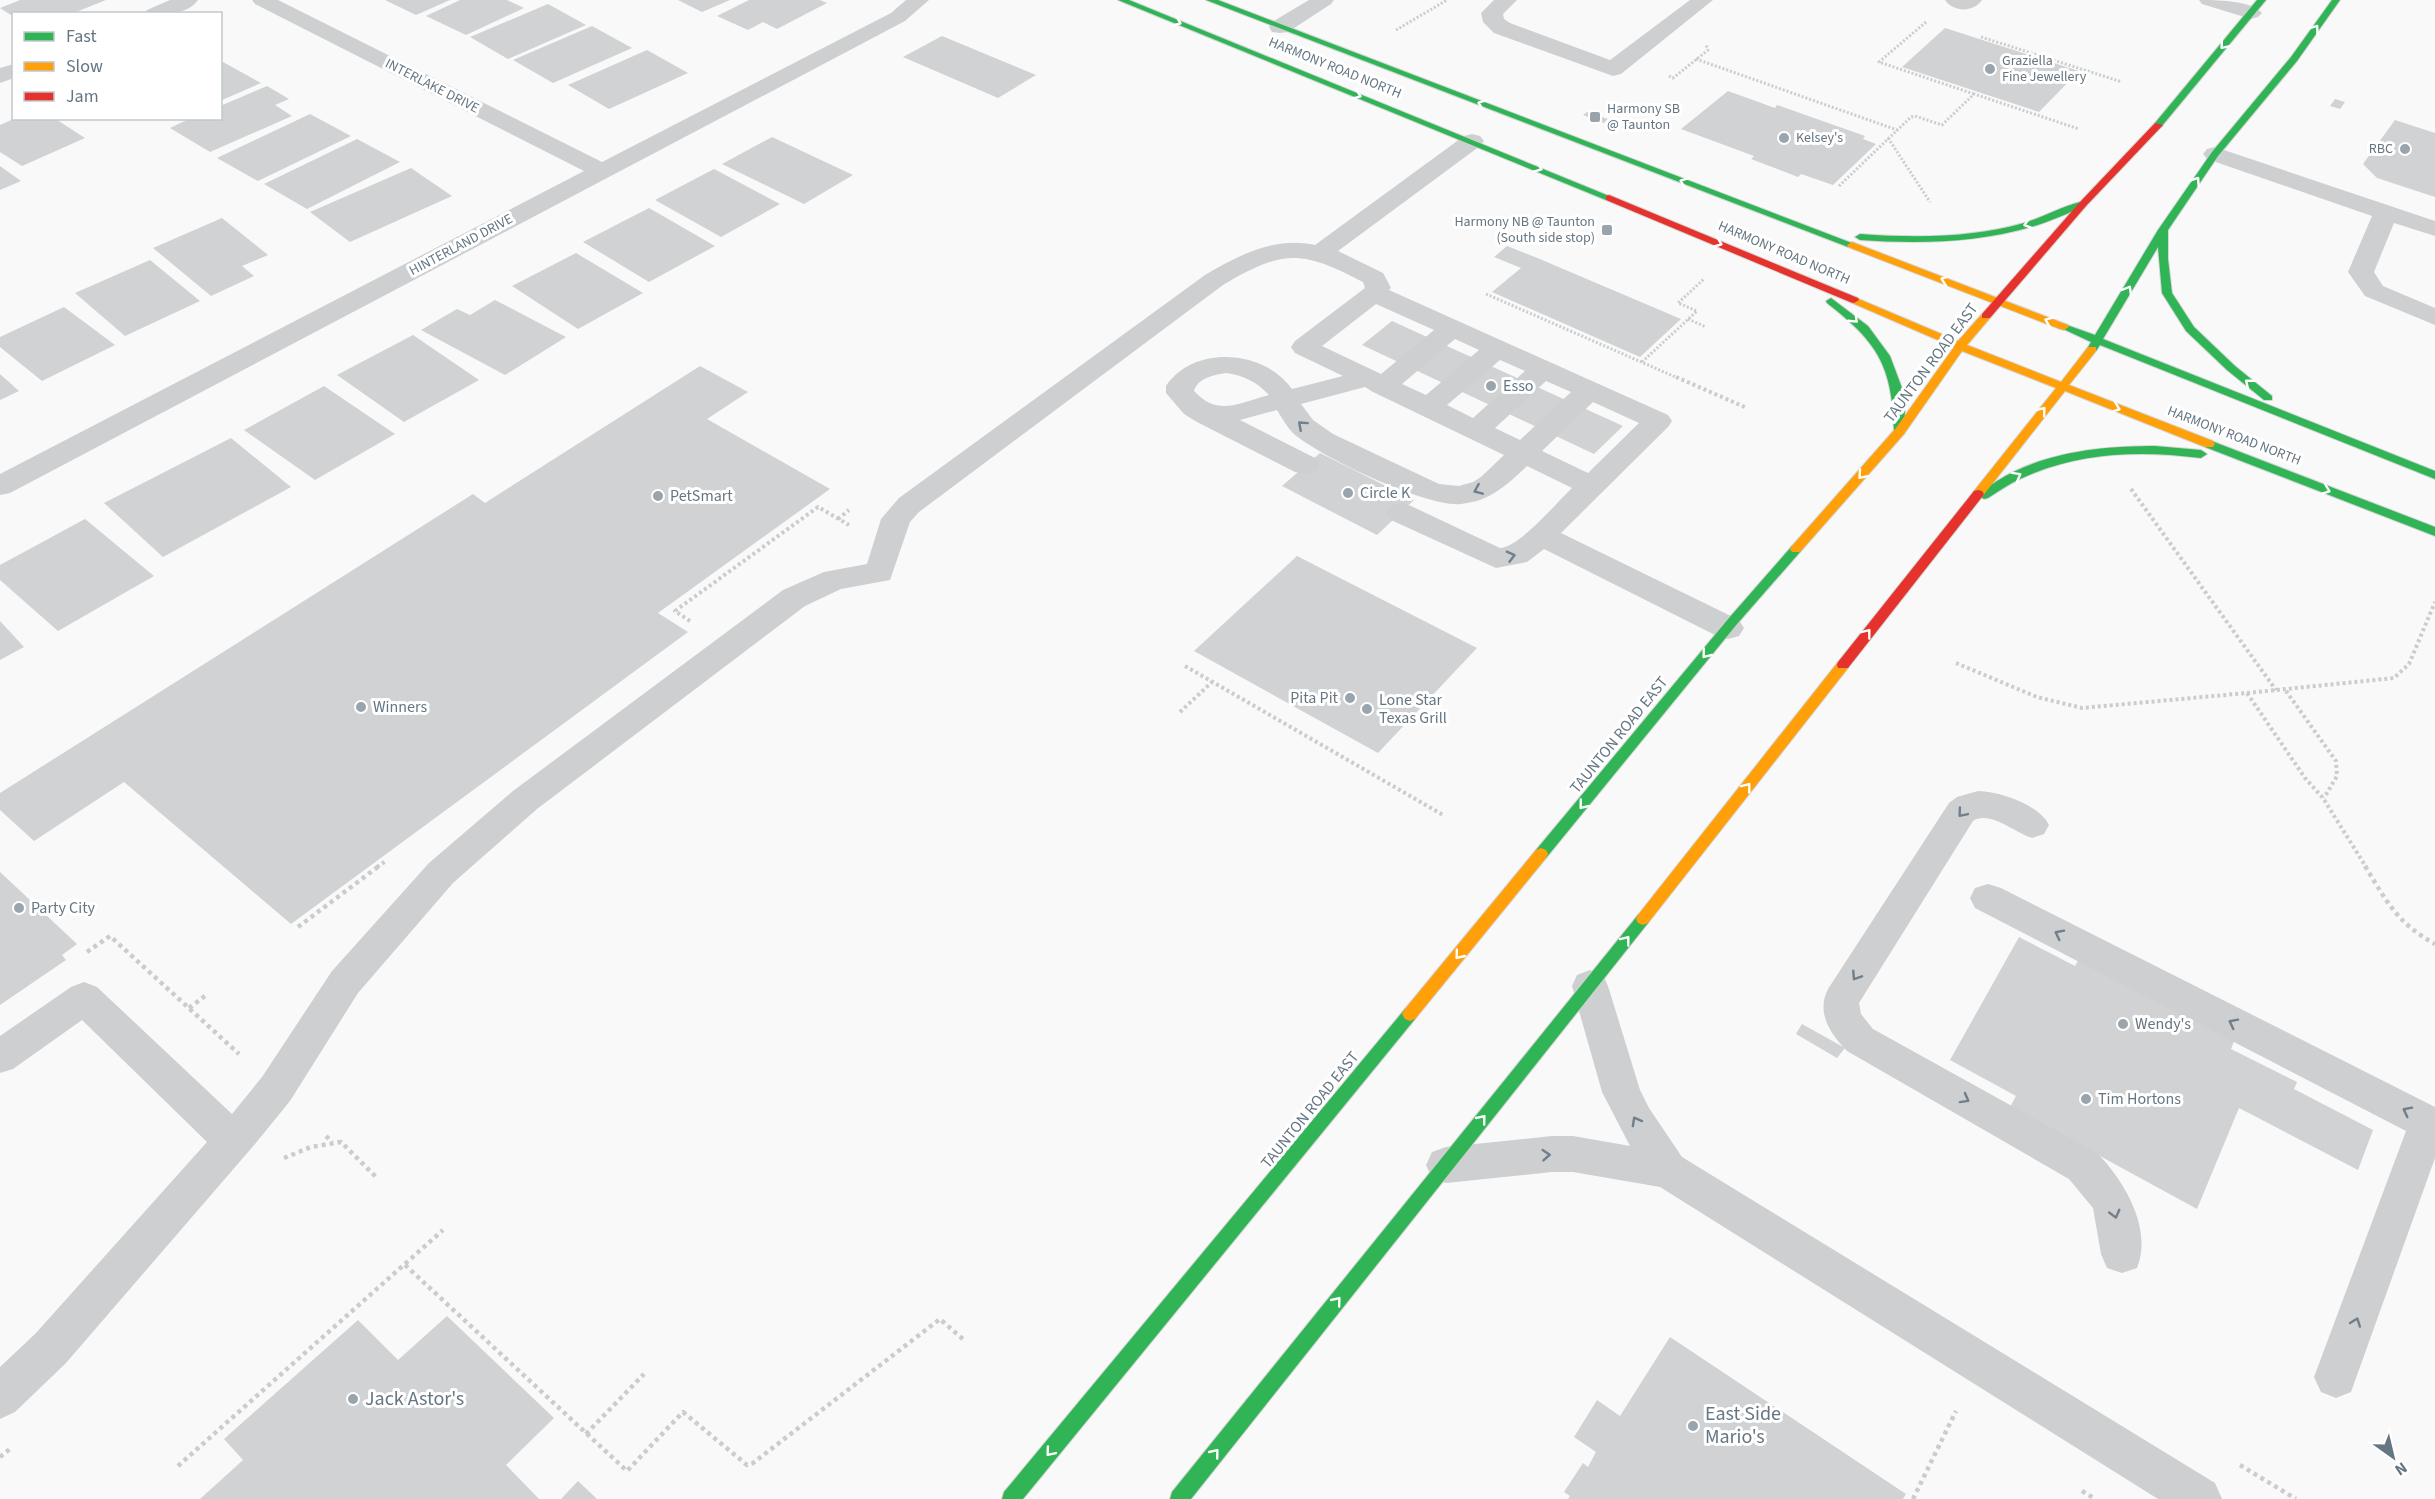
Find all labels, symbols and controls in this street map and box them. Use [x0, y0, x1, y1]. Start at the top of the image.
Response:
legend [12, 12, 222, 120]
one-way arrow [1170, 15, 1181, 27]
text: Fast [66, 24, 97, 49]
one-way arrow [2308, 25, 2319, 36]
street label: HARMONY ROAD NORTH [1266, 32, 1404, 104]
one-way arrow [2221, 38, 2232, 49]
place label: Graziella Fine Jewellery [2002, 51, 2087, 87]
text: Slow [66, 54, 103, 79]
street label: INTERLAKE DRIVE [381, 54, 483, 118]
marker: Graziella Fine Jewellery [1983, 62, 1997, 76]
text: Jam [66, 84, 99, 109]
one-way arrow [1351, 88, 1362, 100]
one-way arrow [1477, 99, 1488, 112]
place label: Harmony SB @ Taunton [1607, 99, 1680, 135]
marker: Harmony SB @ Taunton [1588, 110, 1602, 124]
place label: Kelsey's [1796, 128, 1843, 148]
marker: Kelsey's [1777, 131, 1791, 145]
place label: RBC [2369, 139, 2393, 159]
marker: RBC [2398, 142, 2412, 156]
one-way arrow [1532, 161, 1543, 173]
one-way arrow [1679, 177, 1690, 189]
one-way arrow [2189, 177, 2200, 188]
street label: HINTERLAND DRIVE [406, 209, 516, 281]
place label: Harmony NB @ Taunton (South side stop) [1454, 212, 1595, 248]
street label: HARMONY ROAD NORTH [1715, 216, 1853, 290]
one-way arrow [2023, 216, 2034, 229]
marker: Harmony NB @ Taunton (South side stop) [1600, 223, 1614, 237]
one-way arrow [1712, 236, 1723, 248]
one-way arrow [1940, 275, 1950, 288]
one-way arrow [2121, 286, 2133, 296]
street label: TAUNTON ROAD EAST [1879, 298, 1984, 427]
one-way arrow [1846, 312, 1857, 323]
one-way arrow [2044, 316, 2055, 328]
place label: Esso [1503, 375, 1534, 397]
marker: Esso [1484, 379, 1498, 393]
one-way arrow [2245, 379, 2256, 390]
one-way arrow [2110, 401, 2121, 413]
street label: HARMONY ROAD NORTH [2164, 401, 2304, 471]
one-way arrow [2035, 406, 2046, 417]
one-way arrow [1299, 421, 1309, 432]
one-way arrow [1858, 468, 1869, 479]
one-way arrow [2011, 472, 2021, 483]
place label: Circle K [1360, 482, 1411, 504]
one-way arrow [2320, 482, 2331, 495]
one-way arrow [1474, 483, 1485, 495]
place label: PetSmart [670, 485, 733, 507]
marker: Circle K [1341, 486, 1355, 500]
marker: PetSmart [651, 489, 665, 503]
one-way arrow [1506, 551, 1516, 563]
one-way arrow [1859, 629, 1870, 640]
one-way arrow [1703, 647, 1714, 658]
street label: TAUNTON ROAD EAST [1565, 672, 1673, 798]
place label: Pita Pit [1290, 687, 1339, 709]
place label: Lone Star Texas Grill [1379, 689, 1447, 729]
marker: Pita Pit [1343, 691, 1357, 705]
place label: Winners [373, 696, 427, 718]
marker: Winners [354, 700, 368, 714]
marker: Lone Star Texas Grill [1360, 702, 1374, 716]
one-way arrow [1739, 782, 1750, 793]
one-way arrow [1579, 798, 1590, 809]
one-way arrow [1958, 806, 1969, 817]
place label: Party City [31, 897, 96, 919]
marker: Party City [12, 901, 26, 915]
one-way arrow [2055, 930, 2066, 941]
one-way arrow [1619, 936, 1630, 947]
one-way arrow [1455, 948, 1466, 959]
one-way arrow [1852, 970, 1864, 980]
place label: Wendy's [2135, 1013, 2191, 1035]
marker: Wendy's [2116, 1017, 2130, 1031]
one-way arrow [2228, 1018, 2239, 1030]
street label: TAUNTON ROAD EAST [1256, 1047, 1364, 1173]
place label: Tim Hortons [2098, 1088, 2181, 1110]
one-way arrow [1959, 1092, 1969, 1103]
marker: Tim Hortons [2079, 1092, 2093, 1106]
one-way arrow [2402, 1107, 2413, 1119]
one-way arrow [1475, 1115, 1486, 1126]
one-way arrow [1632, 1117, 1643, 1127]
one-way arrow [1541, 1149, 1550, 1162]
one-way arrow [2108, 1209, 2121, 1219]
one-way arrow [1329, 1297, 1340, 1308]
one-way arrow [2348, 1318, 2361, 1328]
place label: Jack Astor's [365, 1385, 464, 1413]
marker: Jack Astor's [346, 1392, 360, 1406]
place label: East Side Mario's [1705, 1400, 1781, 1451]
marker: East Side Mario's [1686, 1419, 1700, 1433]
north arrow [2363, 1427, 2423, 1487]
one-way arrow [1046, 1445, 1057, 1456]
one-way arrow [1208, 1449, 1219, 1460]
text: N [2390, 1457, 2411, 1481]

